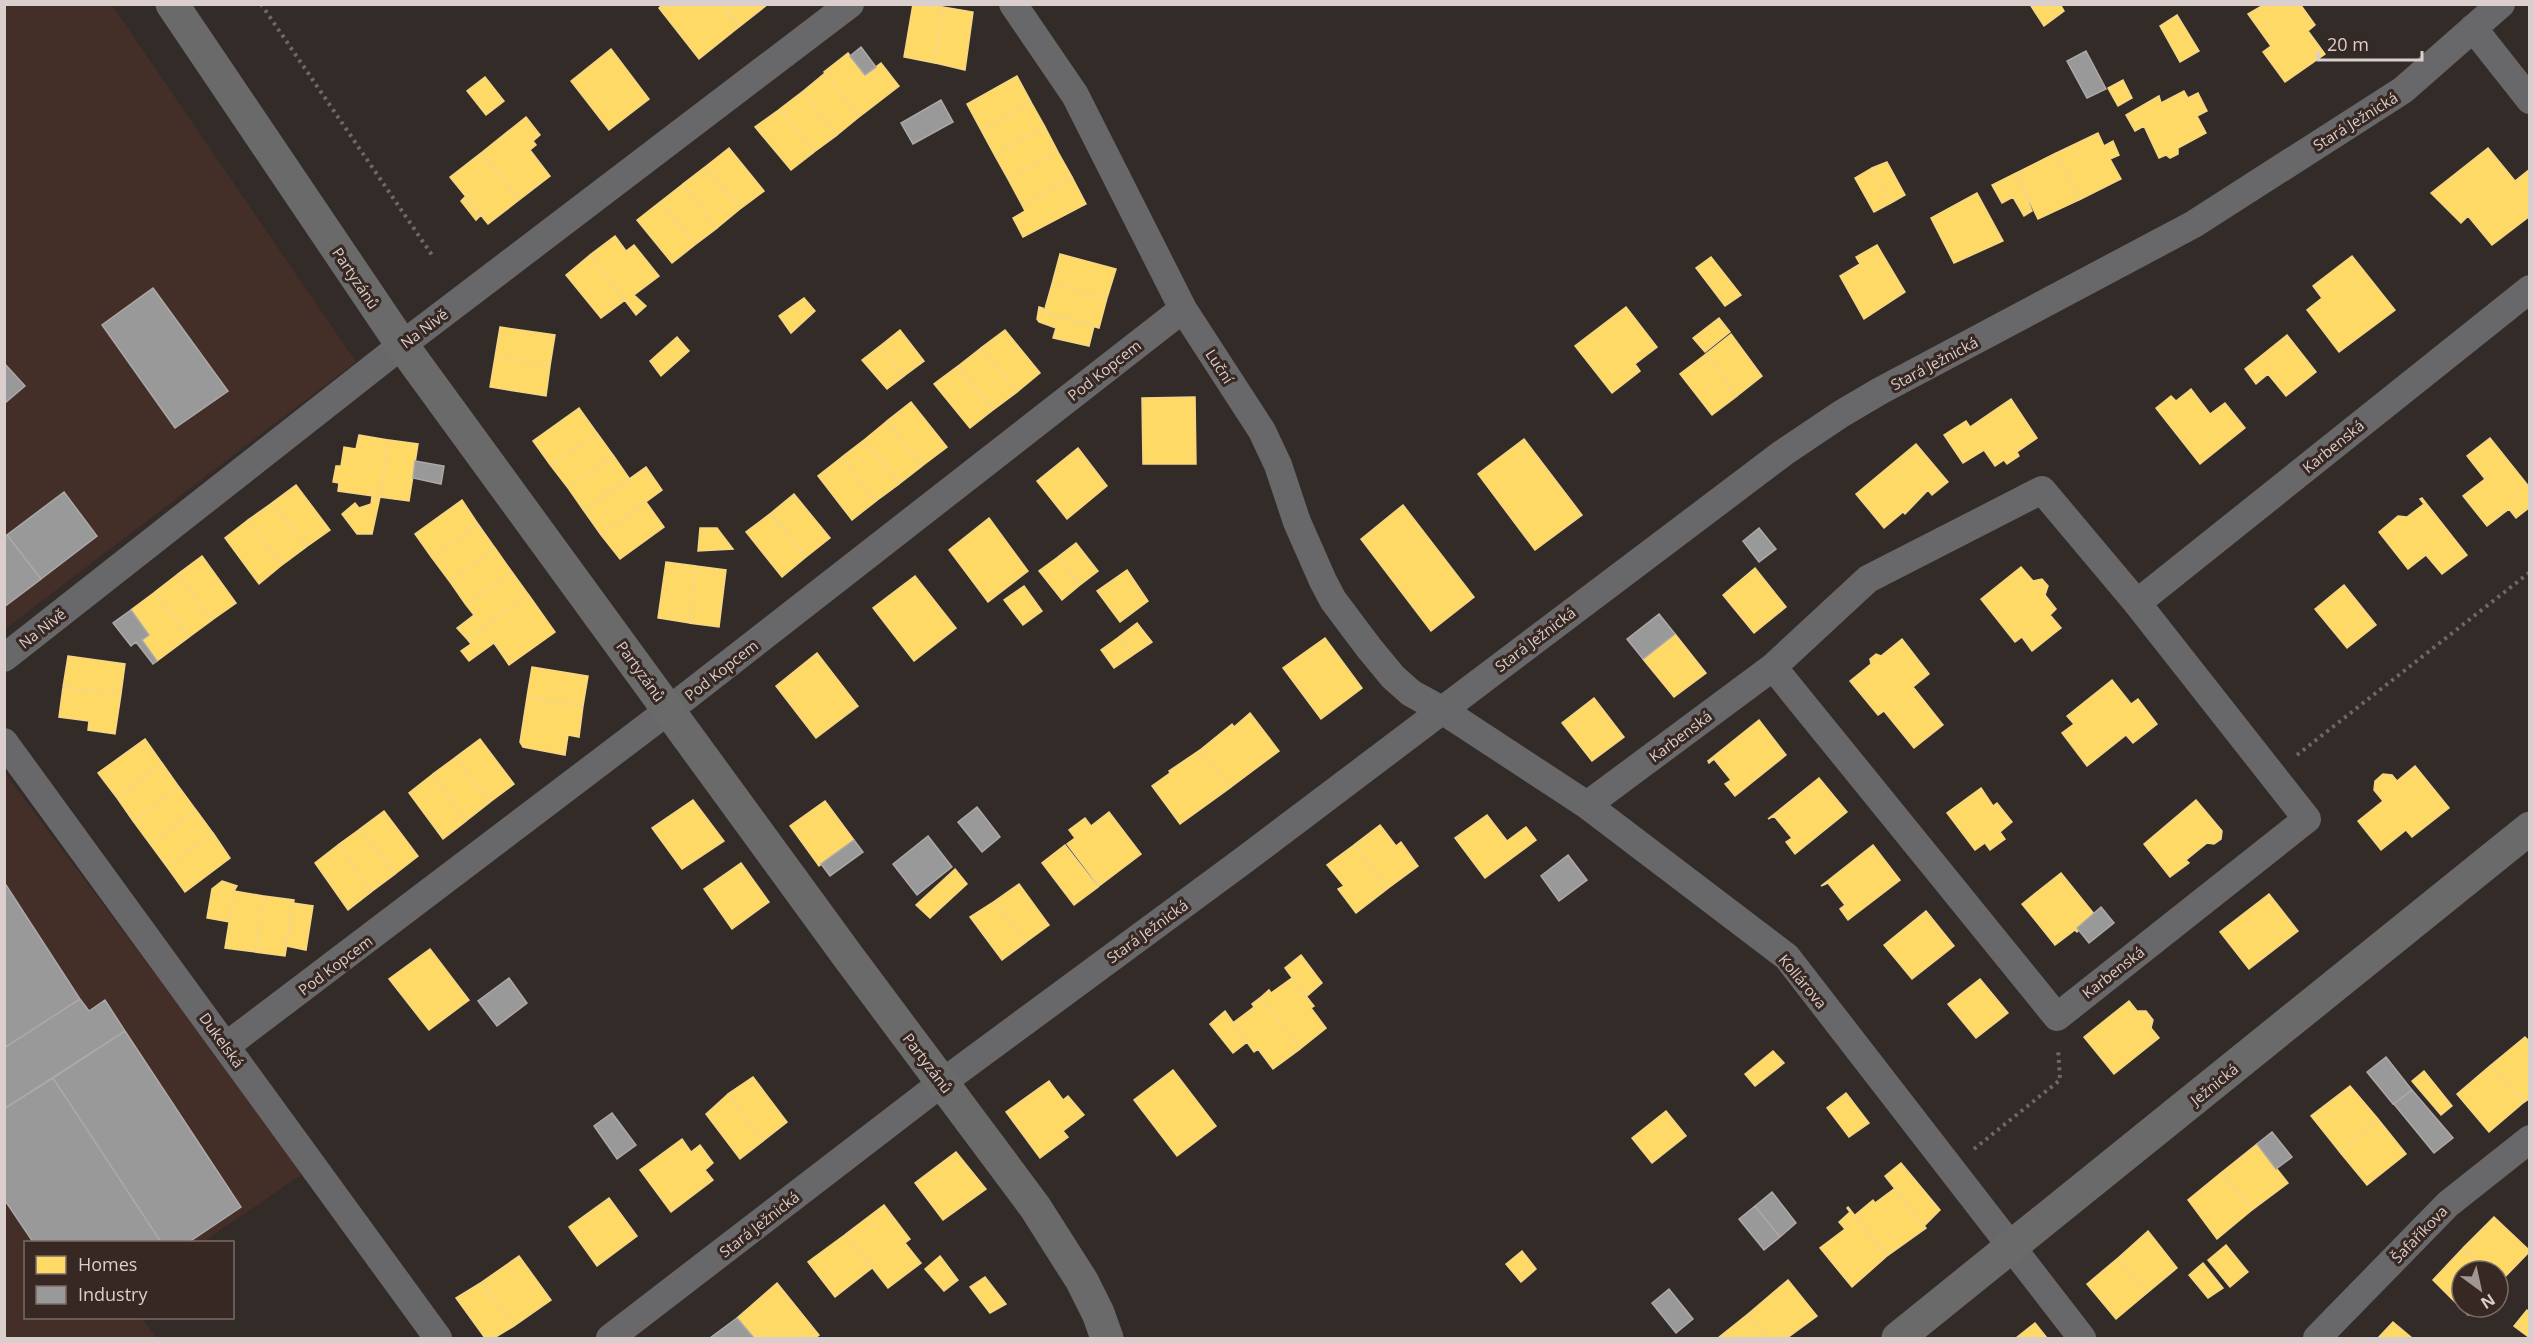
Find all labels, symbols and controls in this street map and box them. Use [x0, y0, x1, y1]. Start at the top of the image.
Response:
scale bar [2318, 24, 2422, 62]
text: 20 m [2327, 32, 2369, 56]
street label: Stará Ježnická [2309, 87, 2401, 155]
street label: Partyzánů [328, 243, 384, 313]
street label: Na Nivě [396, 304, 452, 352]
street label: Stará Ježnická [1887, 332, 1981, 394]
street label: Pod Kopcem [1063, 335, 1145, 405]
street label: Luční [1201, 345, 1239, 388]
street label: Karbenská [2298, 415, 2368, 477]
street label: Stará Ježnická [1491, 602, 1579, 676]
street label: Na Nivě [14, 603, 70, 653]
street label: Pod Kopcem [680, 635, 762, 705]
street label: Partyzánů [612, 637, 670, 705]
street label: Karbenská [1645, 706, 1715, 766]
street label: Stará Ježnická [1102, 895, 1192, 967]
street label: Pod Kopcem [294, 931, 376, 999]
street label: Karbenská [2078, 941, 2148, 1003]
street label: Kollárova [1774, 950, 1832, 1012]
street label: Dukelská [195, 1008, 249, 1072]
street label: Partyzánů [899, 1029, 957, 1097]
street label: Ježnická [2184, 1059, 2242, 1111]
street label: Stará Ježnická [715, 1187, 803, 1261]
street label: Šafaříkova [2387, 1201, 2451, 1267]
legend [24, 1241, 234, 1319]
text: Homes [78, 1252, 137, 1276]
north arrow [2450, 1259, 2510, 1319]
text: Industry [78, 1282, 148, 1306]
text: N [2477, 1289, 2500, 1314]

